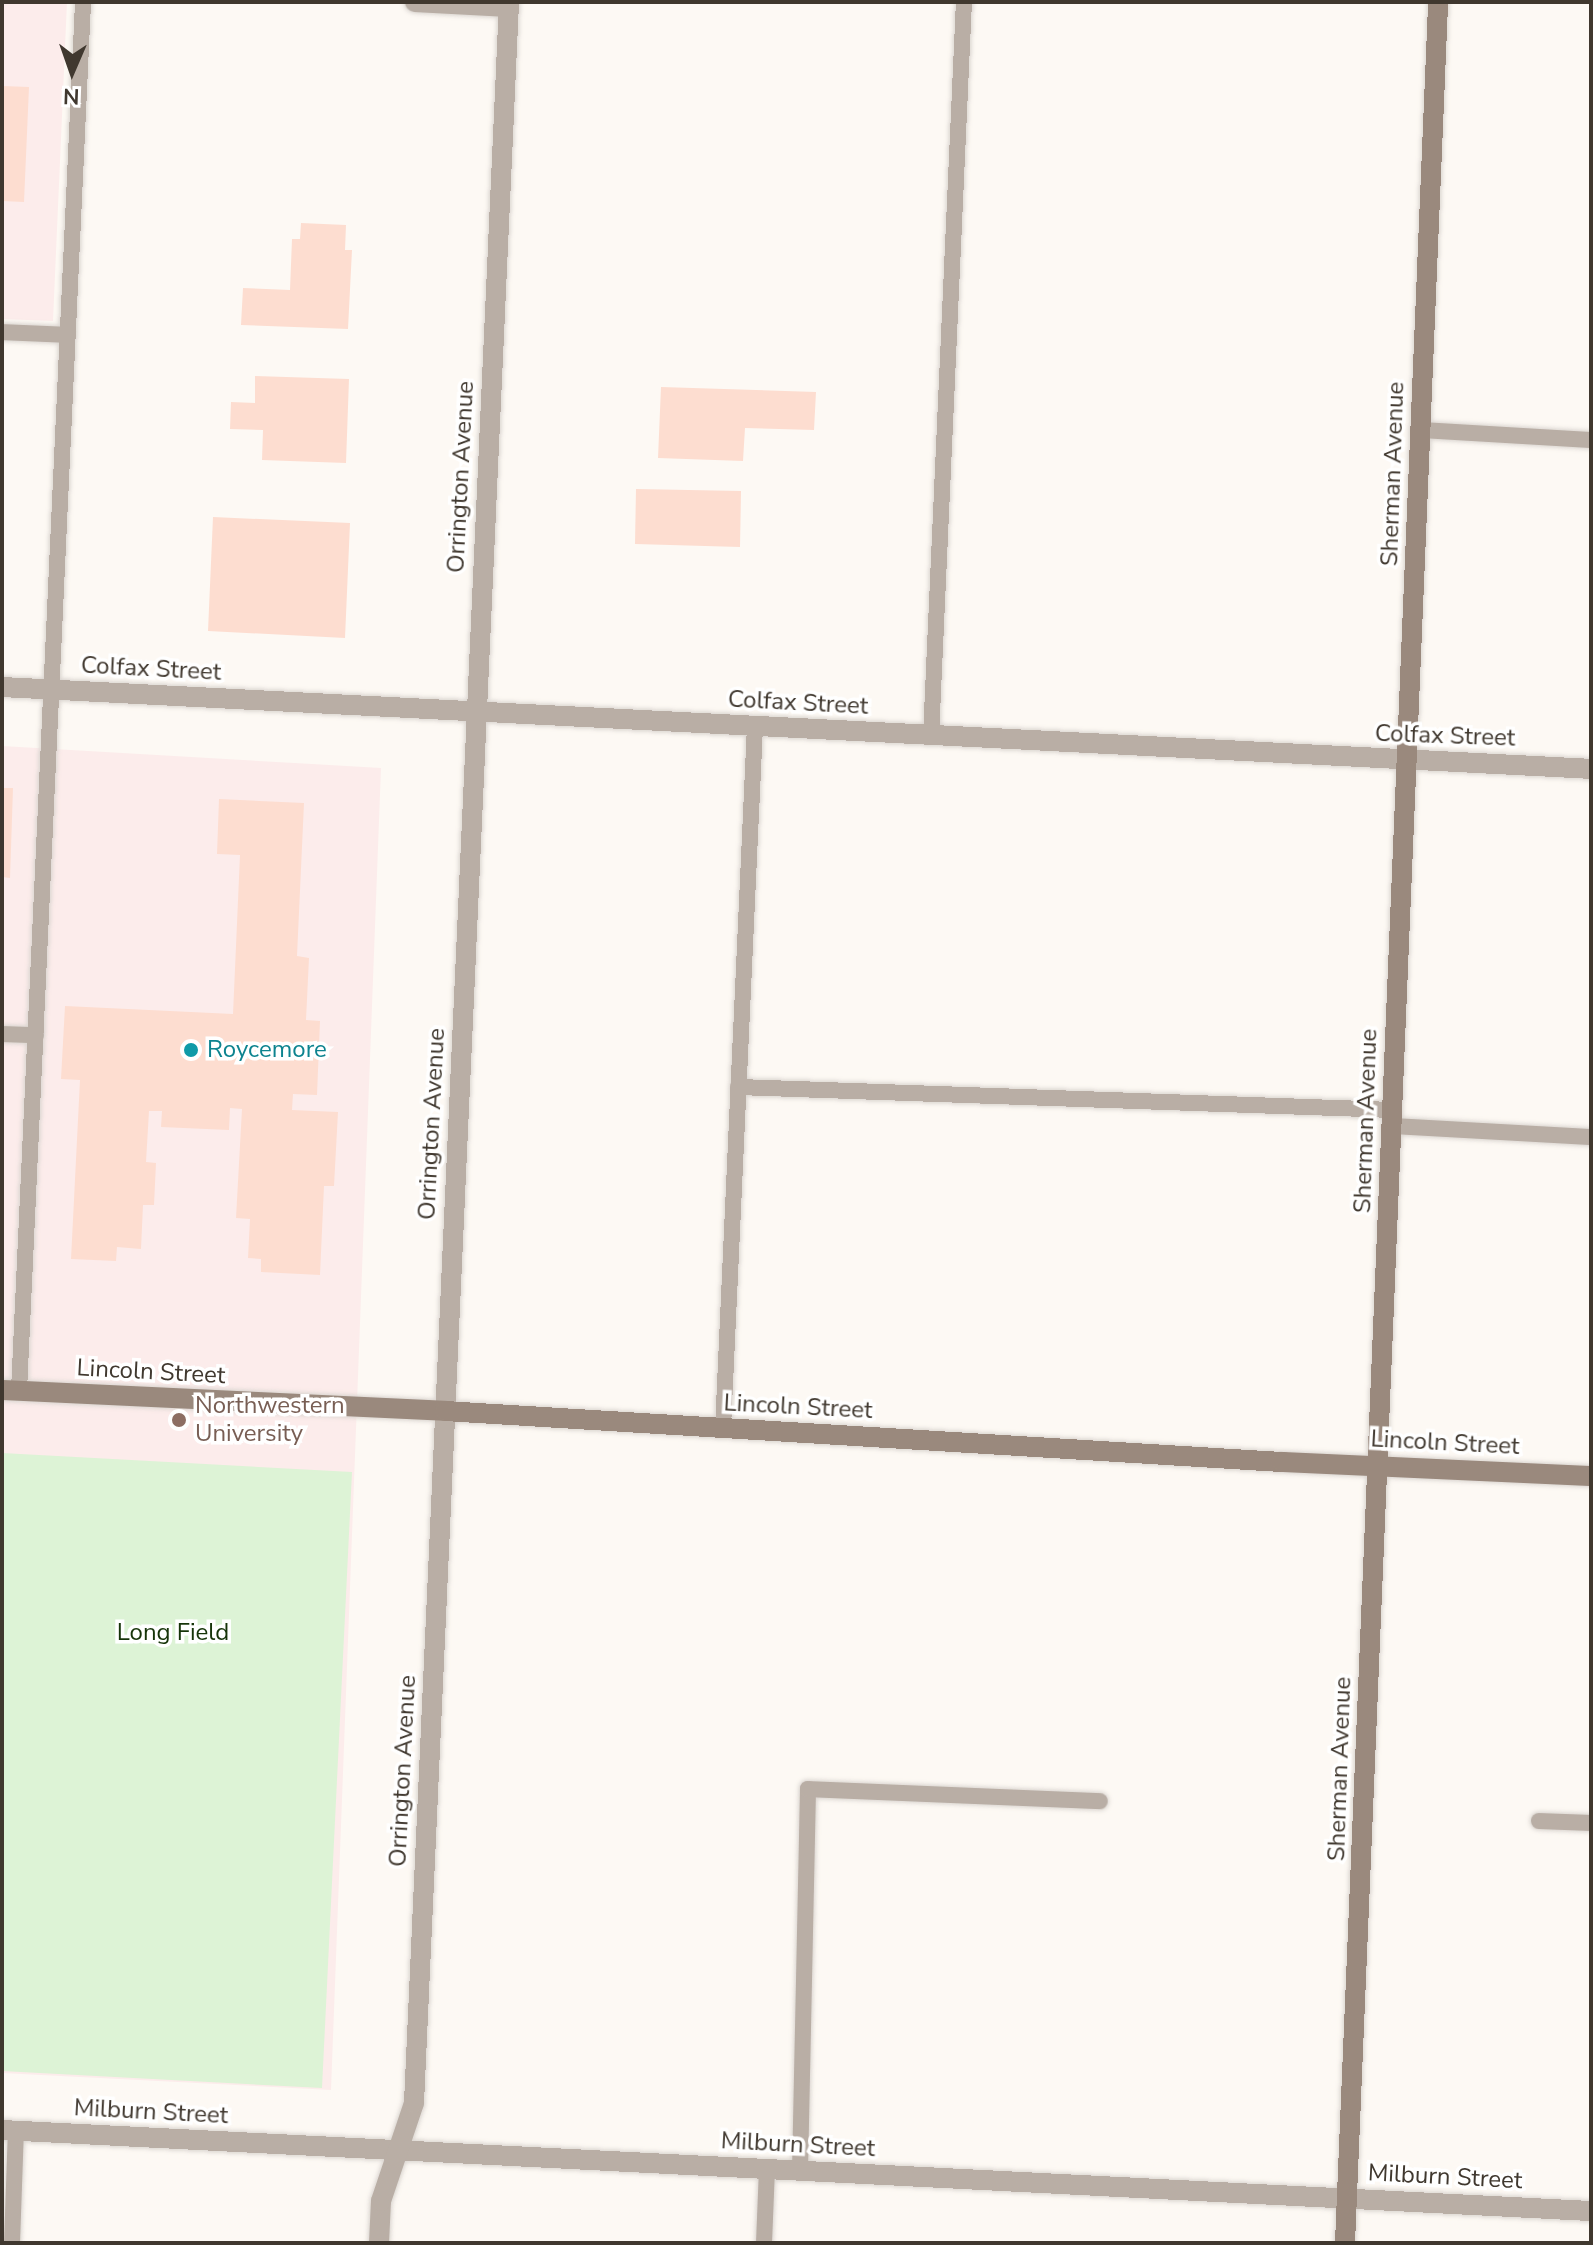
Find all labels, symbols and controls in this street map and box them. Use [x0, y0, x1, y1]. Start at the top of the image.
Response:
north arrow [32, 32, 112, 112]
text: N [62, 81, 80, 111]
street label: Orrington Avenue [442, 380, 480, 574]
street label: Sherman Avenue [1375, 381, 1411, 567]
street label: Colfax Street [80, 651, 222, 687]
street label: Colfax Street [727, 685, 869, 721]
street label: Colfax Street [1374, 719, 1516, 753]
street label: Orrington Avenue [413, 1027, 451, 1221]
street label: Sherman Avenue [1348, 1028, 1384, 1214]
place label: Roycemore [207, 1036, 327, 1064]
marker: Roycemore [182, 1041, 200, 1059]
street label: Lincoln Street [76, 1354, 226, 1390]
street label: Lincoln Street [723, 1389, 873, 1425]
place label: Northwestern University [195, 1392, 345, 1448]
marker: Northwestern University [170, 1411, 188, 1429]
street label: Lincoln Street [1370, 1425, 1520, 1461]
park label: Long Field [117, 1619, 229, 1647]
street label: Orrington Avenue [384, 1674, 422, 1868]
street label: Sherman Avenue [1322, 1676, 1358, 1862]
street label: Milburn Street [73, 2094, 229, 2130]
street label: Milburn Street [720, 2127, 876, 2163]
street label: Milburn Street [1367, 2159, 1523, 2195]

